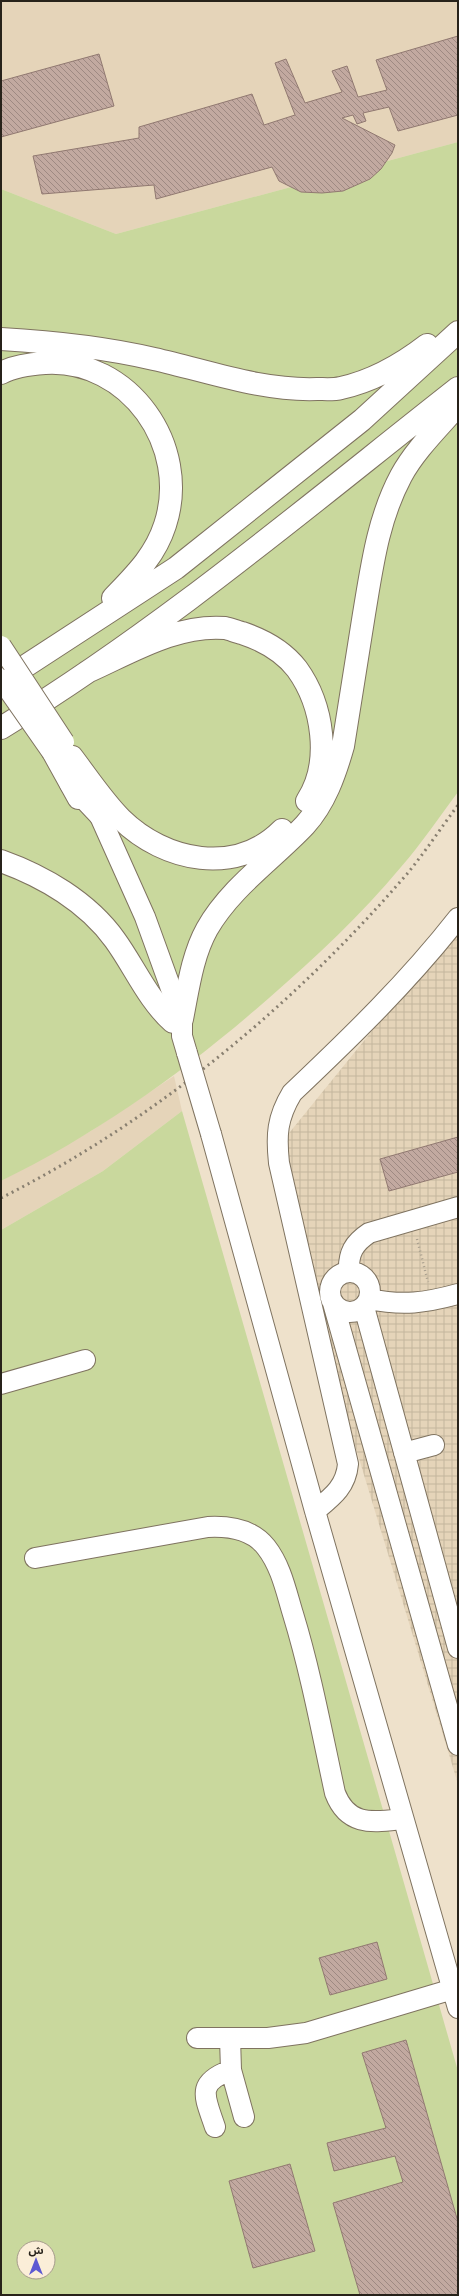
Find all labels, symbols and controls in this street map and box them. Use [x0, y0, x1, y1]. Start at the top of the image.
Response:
north arrow [16, 2240, 56, 2280]
text: ش [28, 2243, 44, 2257]

